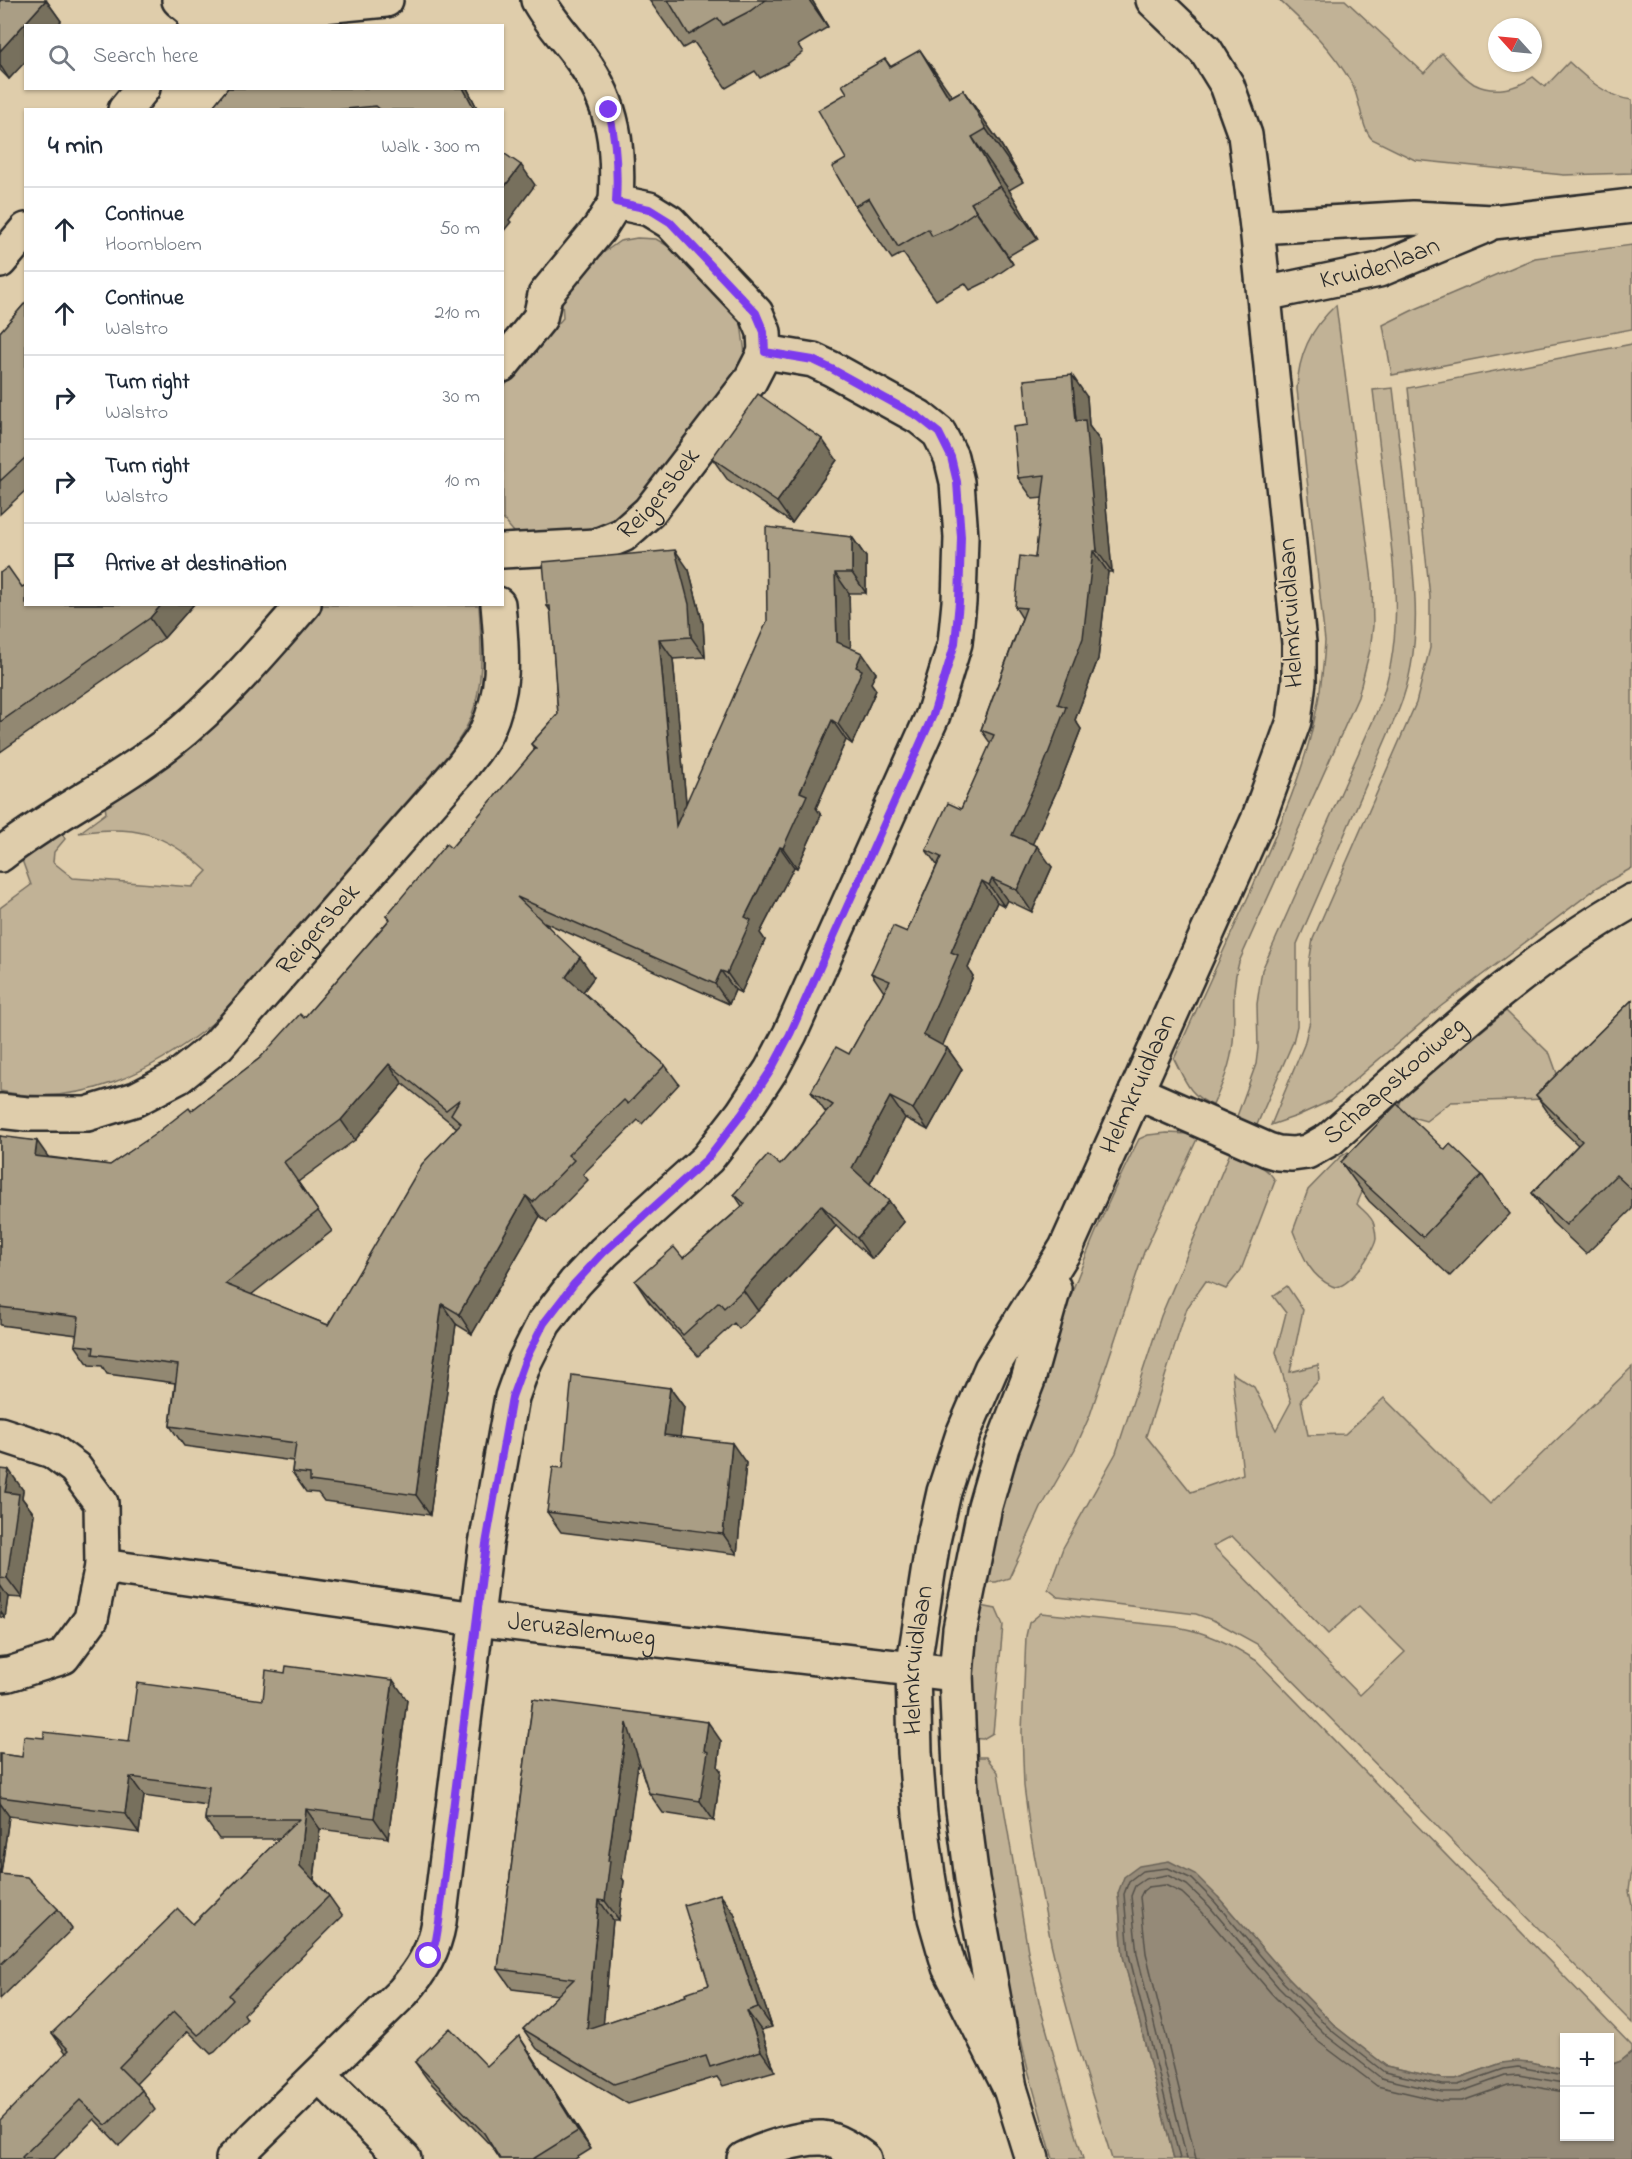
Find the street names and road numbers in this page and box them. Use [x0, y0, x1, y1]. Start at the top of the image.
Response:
street label: Kruidenlaan [1317, 228, 1446, 301]
street label: Reigersbek [609, 440, 711, 550]
street label: Helmkruidlaan [1269, 537, 1315, 689]
street label: Reigersbek [268, 875, 371, 985]
street label: Helmkruidlaan [1091, 1008, 1187, 1161]
street label: Schaapskooiweg [1315, 1008, 1475, 1155]
street label: Helmkruidlaan [894, 1583, 945, 1735]
street label: Jeruzalemweg [505, 1604, 658, 1658]

